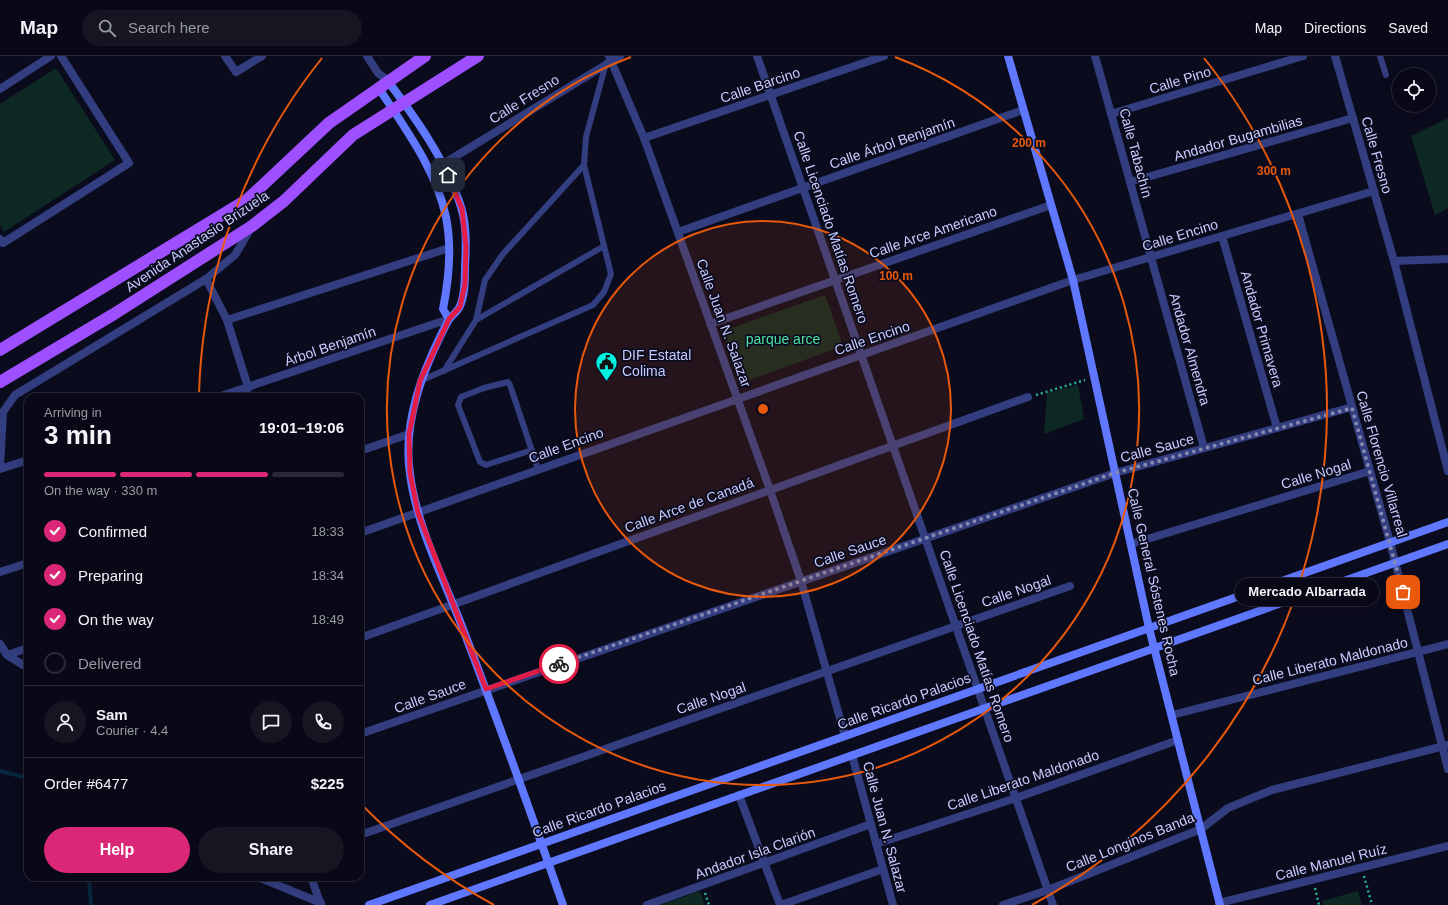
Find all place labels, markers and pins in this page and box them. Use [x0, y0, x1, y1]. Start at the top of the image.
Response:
pin [431, 158, 465, 192]
place label: DIF Estatal Colima [622, 347, 691, 379]
public building icon: DIF Estatal Colima [593, 350, 619, 383]
centre of rings [756, 402, 770, 416]
pin [1386, 575, 1420, 609]
callout: Mercado Albarrada [1235, 578, 1379, 606]

